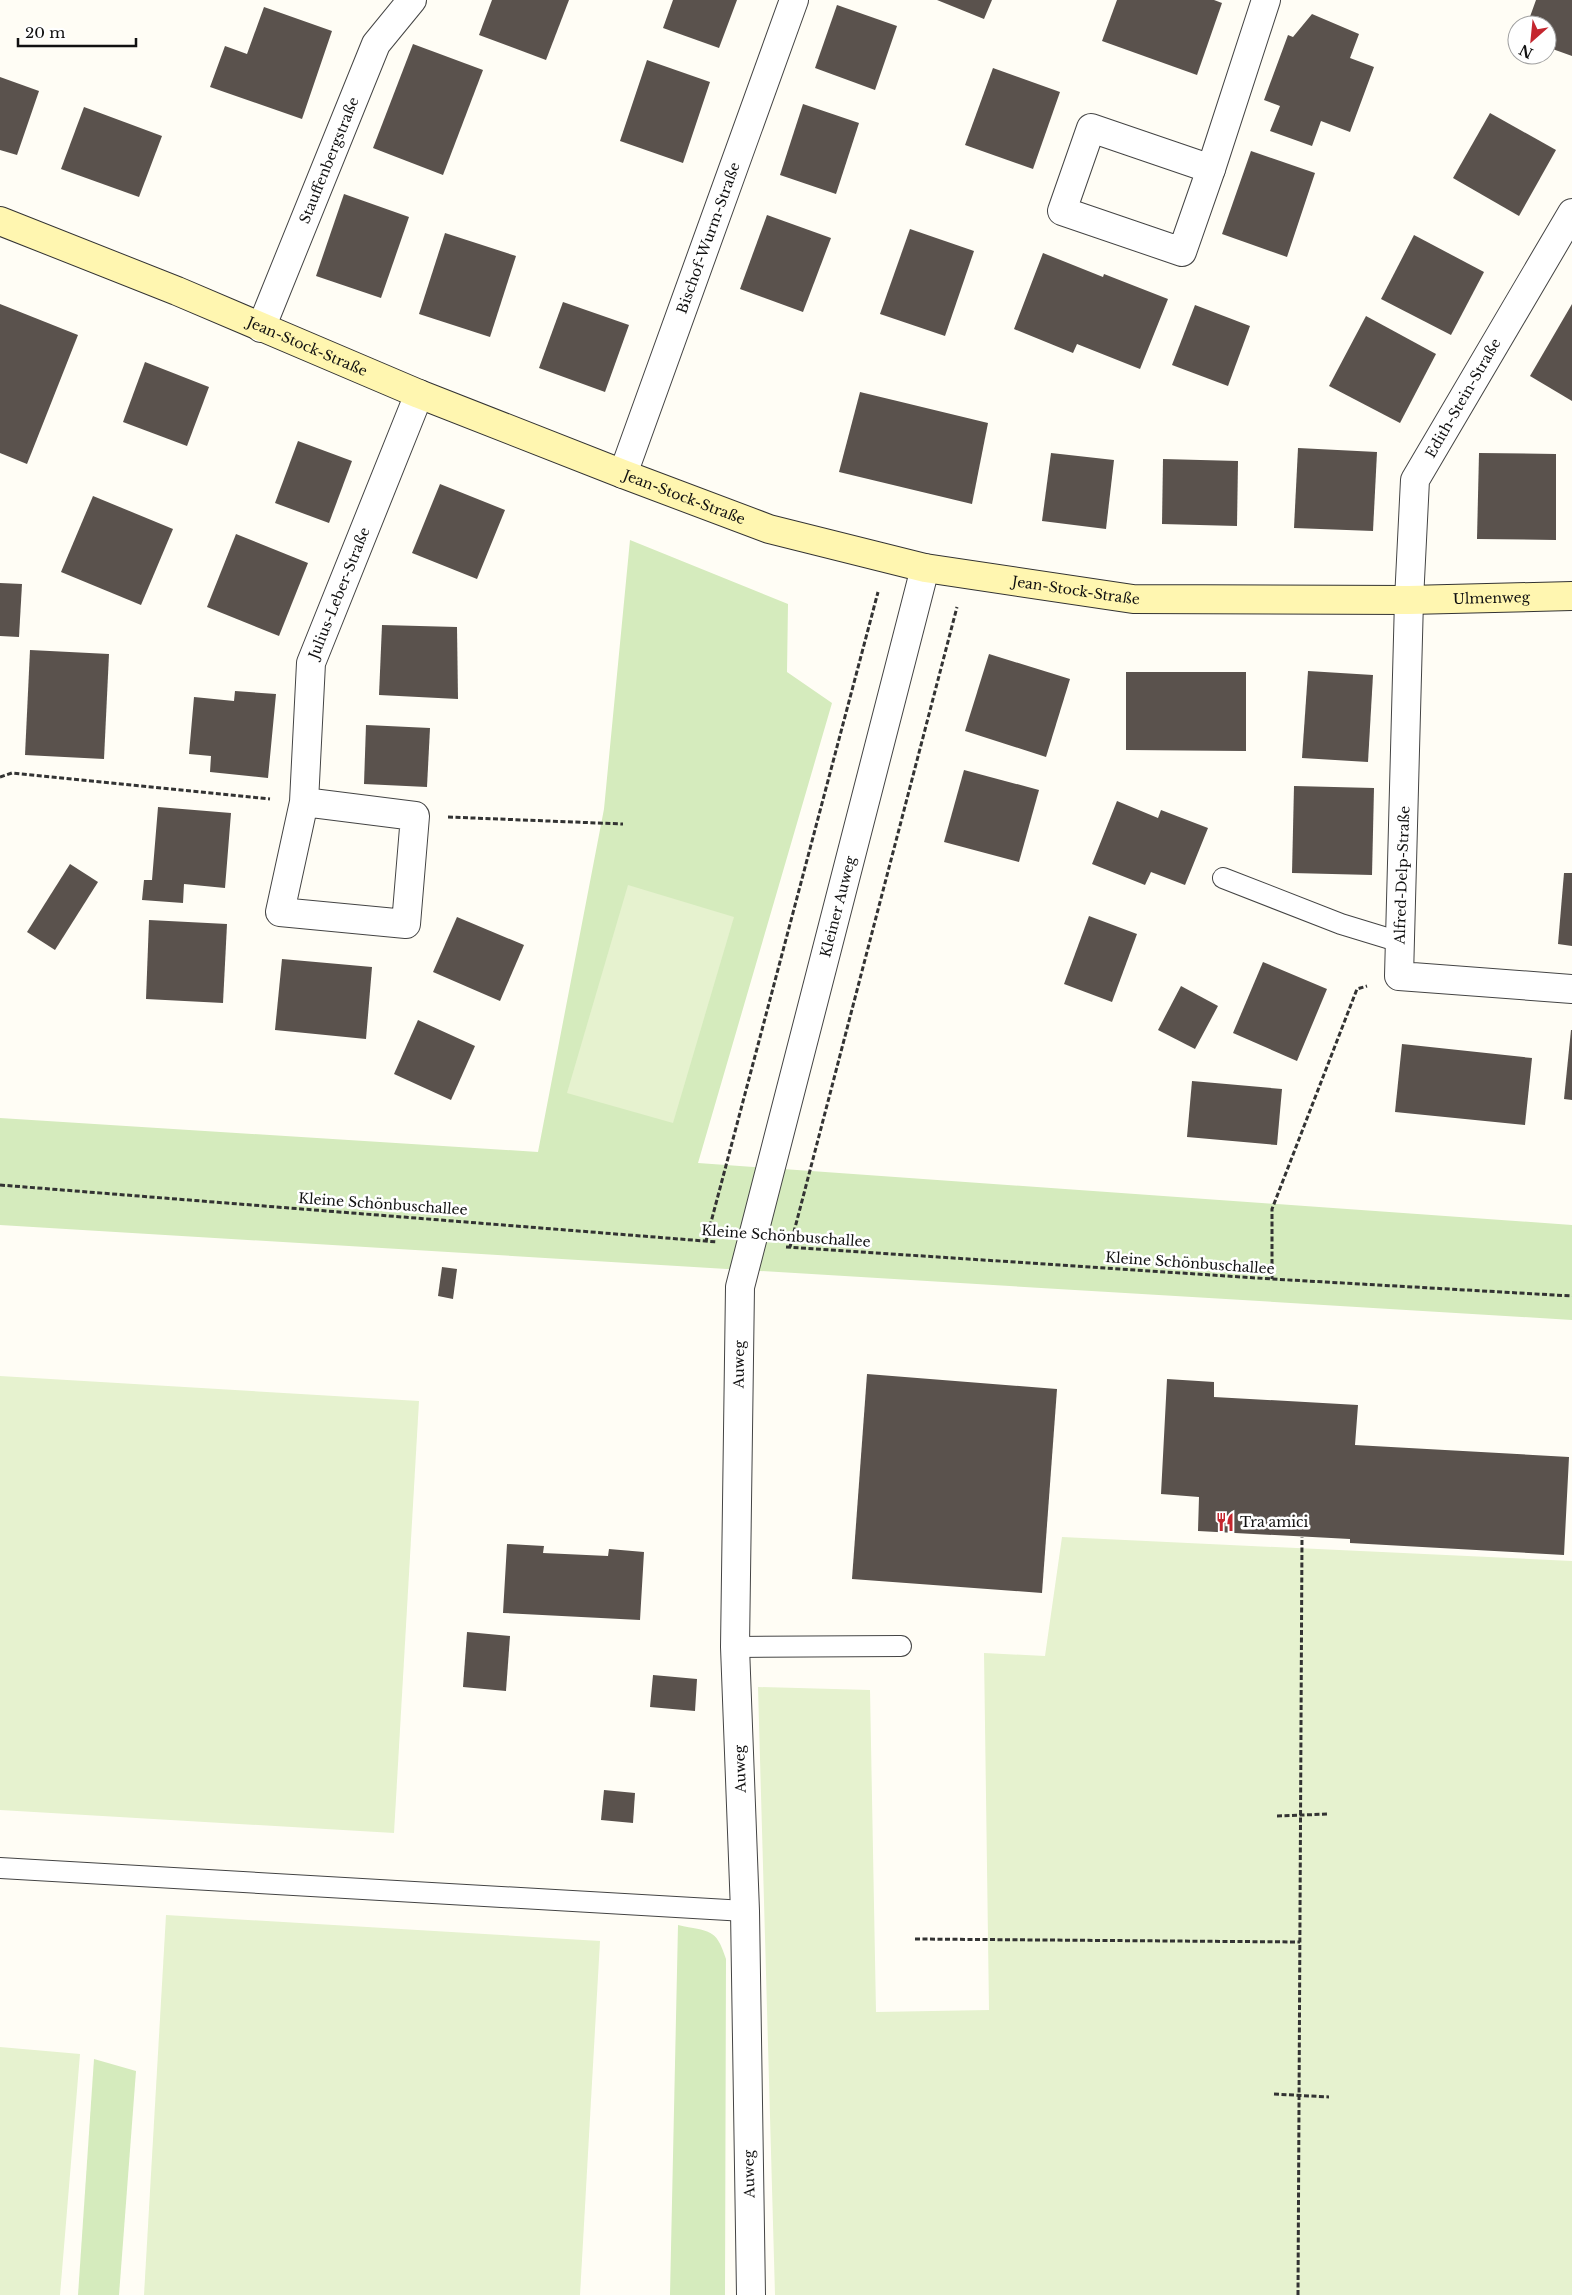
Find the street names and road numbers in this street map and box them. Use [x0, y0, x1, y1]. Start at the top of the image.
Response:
street label: Stauffenbergstraße [295, 94, 363, 226]
street label: Bischof-Wurm-Straße [673, 160, 744, 316]
street label: Jean-Stock-Straße [243, 312, 370, 380]
street label: Edith-Stein-Straße [1421, 335, 1505, 461]
street label: Jean-Stock-Straße [619, 465, 748, 528]
street label: Julius-Leber-Straße [304, 524, 374, 663]
street label: Jean-Stock-Straße [1009, 572, 1140, 608]
street label: Ulmenweg [1453, 588, 1531, 608]
street label: Alfred-Delp-Straße [1391, 805, 1413, 946]
street label: Kleiner Auweg [816, 854, 860, 959]
street label: Kleine Schönbuschallee [298, 1189, 468, 1219]
street label: Kleine Schönbuschallee [701, 1221, 871, 1251]
street label: Kleine Schönbuschallee [1105, 1248, 1275, 1278]
street label: Auweg [730, 1339, 748, 1389]
street label: Auweg [730, 1744, 750, 1794]
street label: Auweg [740, 2149, 758, 2199]

